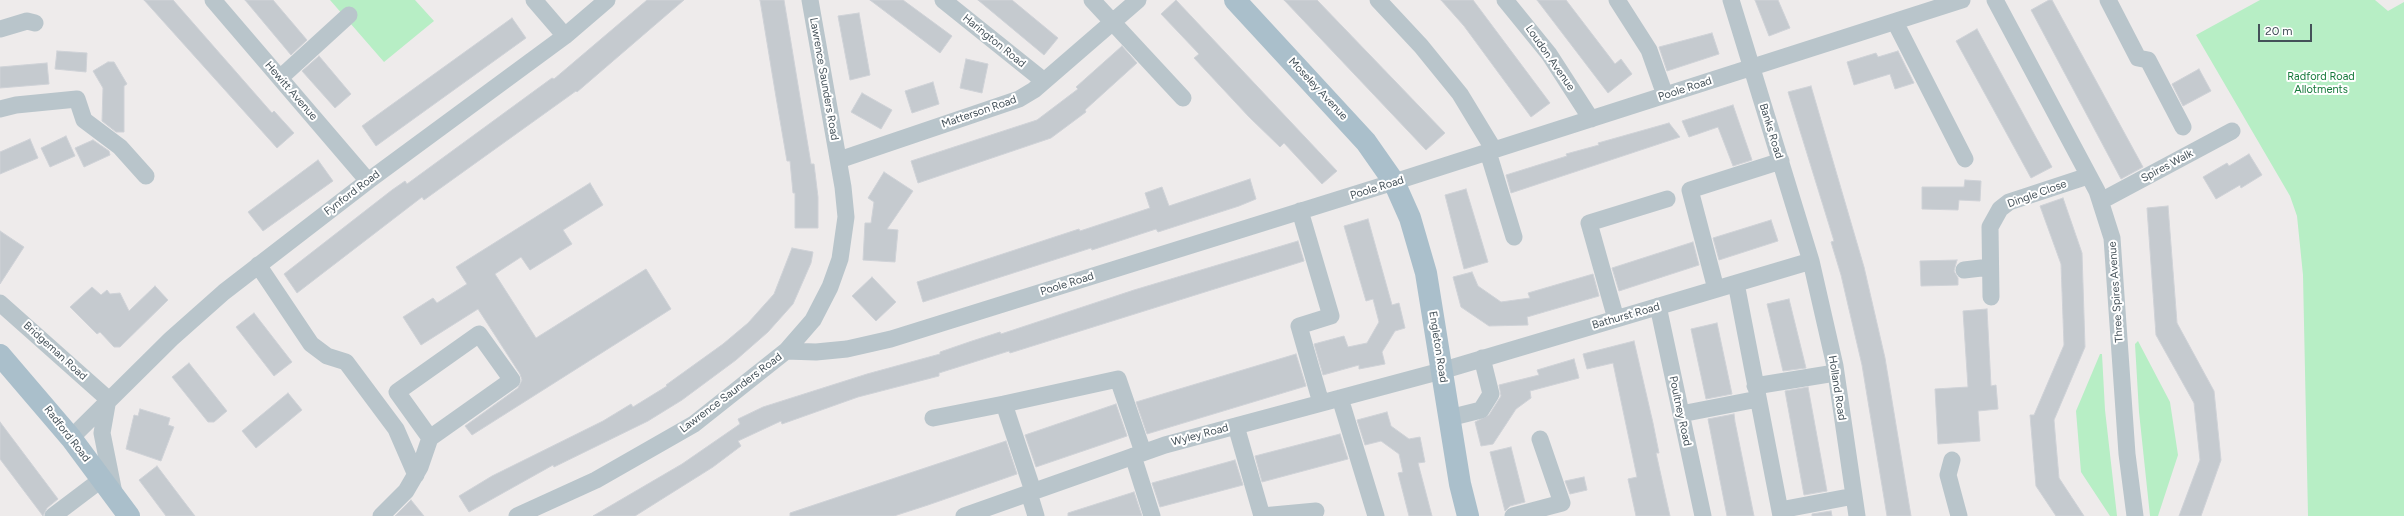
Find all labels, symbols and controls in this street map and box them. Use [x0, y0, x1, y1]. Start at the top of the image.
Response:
street label: Harington Road [960, 12, 1028, 70]
scale bar [2260, 16, 2314, 42]
street label: Lawrence Saunders Road [807, 17, 841, 141]
street label: Loudon Avenue [1522, 23, 1578, 93]
text: 20 m [2265, 24, 2293, 38]
street label: Moseley Avenue [1286, 55, 1350, 123]
street label: Hewitt Avenue [262, 59, 320, 123]
park label: Radford Road Allotments [2287, 70, 2355, 96]
street label: Poole Road [1657, 74, 1713, 104]
street label: Matterson Road [940, 93, 1018, 131]
street label: Banks Road [1756, 102, 1786, 160]
street label: Spires Walk [2139, 147, 2195, 185]
street label: Fynford Road [321, 168, 383, 218]
street label: Poole Road [1349, 174, 1405, 202]
street label: Dingle Close [2006, 177, 2068, 211]
street label: Three Spires Avenue [2106, 241, 2126, 343]
street label: Poole Road [1039, 270, 1095, 298]
street label: Bathurst Road [1591, 300, 1661, 332]
street label: Engleton Road [1426, 310, 1450, 384]
street label: Bridgeman Road [20, 319, 90, 383]
street label: Lawrence Saunders Road [677, 350, 785, 436]
street label: Holland Road [1825, 355, 1849, 421]
street label: Poultney Road [1666, 375, 1694, 447]
street label: Radford Road [41, 403, 93, 465]
street label: Wyley Road [1170, 421, 1230, 449]

